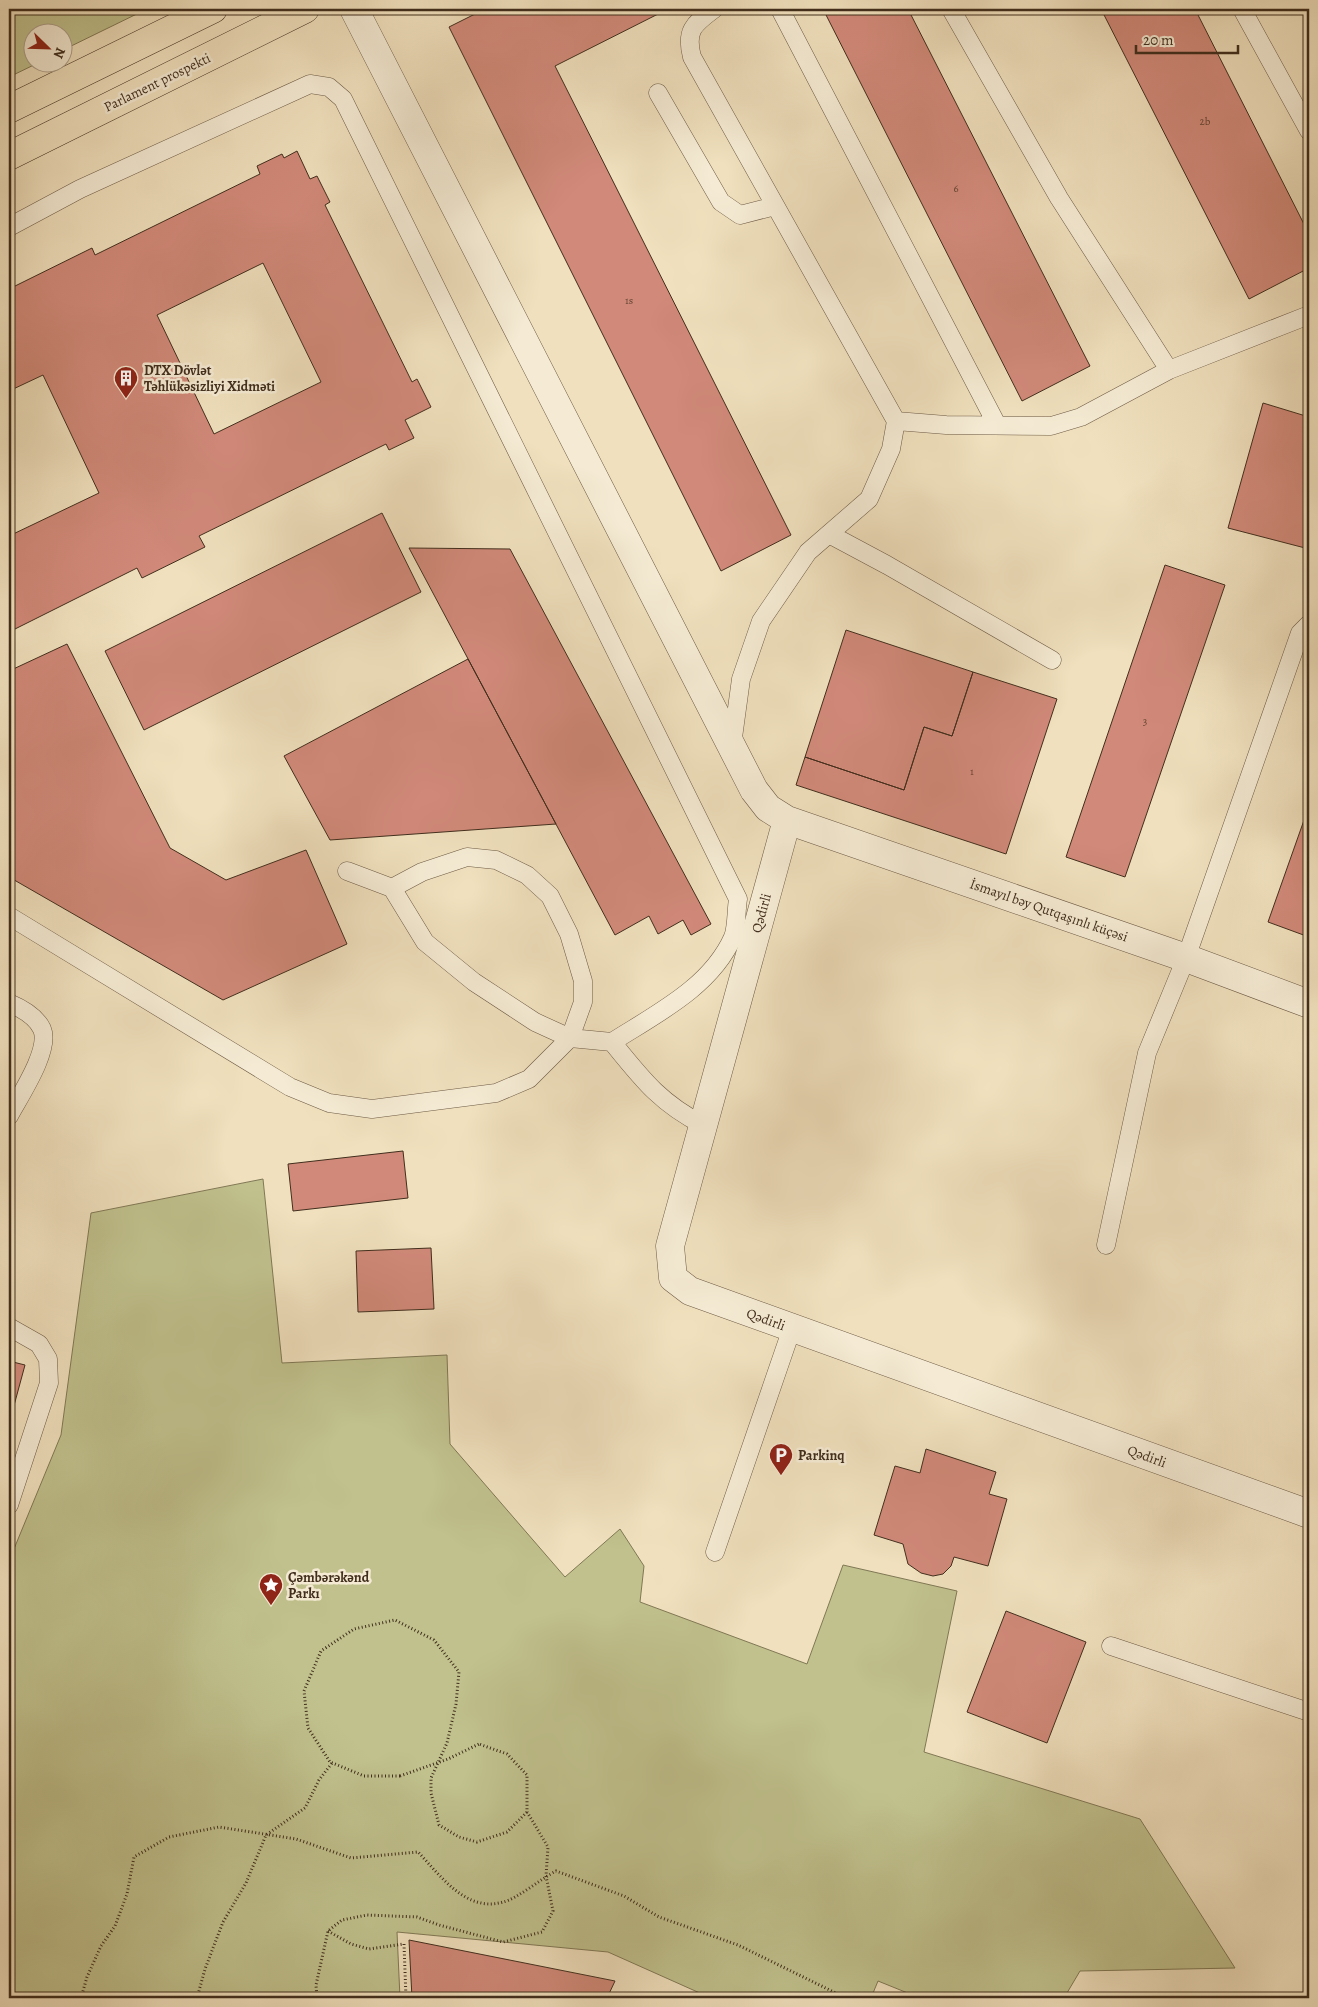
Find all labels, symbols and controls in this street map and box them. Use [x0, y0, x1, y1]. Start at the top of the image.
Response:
north arrow [22, 22, 72, 72]
scale bar [1136, 22, 1238, 54]
text: 20 m [1143, 30, 1174, 50]
text: N [49, 44, 70, 61]
street label: Parlament prospekti [101, 48, 214, 117]
house number: 2b [1200, 114, 1211, 129]
house number: 6 [953, 181, 959, 196]
house number: 1s [625, 293, 633, 308]
place label: DTX Dövlət Təhlükəsizliyi Xidməti [144, 361, 275, 396]
building icon: DTX Dövlət Təhlükəsizliyi Xidməti [113, 365, 139, 399]
house number: 3 [1143, 714, 1147, 729]
house number: 1 [970, 764, 974, 779]
street label: İsmayıl bəy Qutqaşınlı küçəsi [967, 874, 1130, 947]
street label: Qədirli [747, 891, 776, 935]
street label: Qədirli [744, 1304, 788, 1335]
street label: Qədirli [1125, 1441, 1169, 1472]
parking icon: Parkinq [768, 1442, 794, 1476]
place label: Parkinq [798, 1446, 845, 1465]
place label: Çəmbərəkənd Parkı [288, 1568, 370, 1603]
place icon: Çəmbərəkənd Parkı [258, 1572, 284, 1606]

